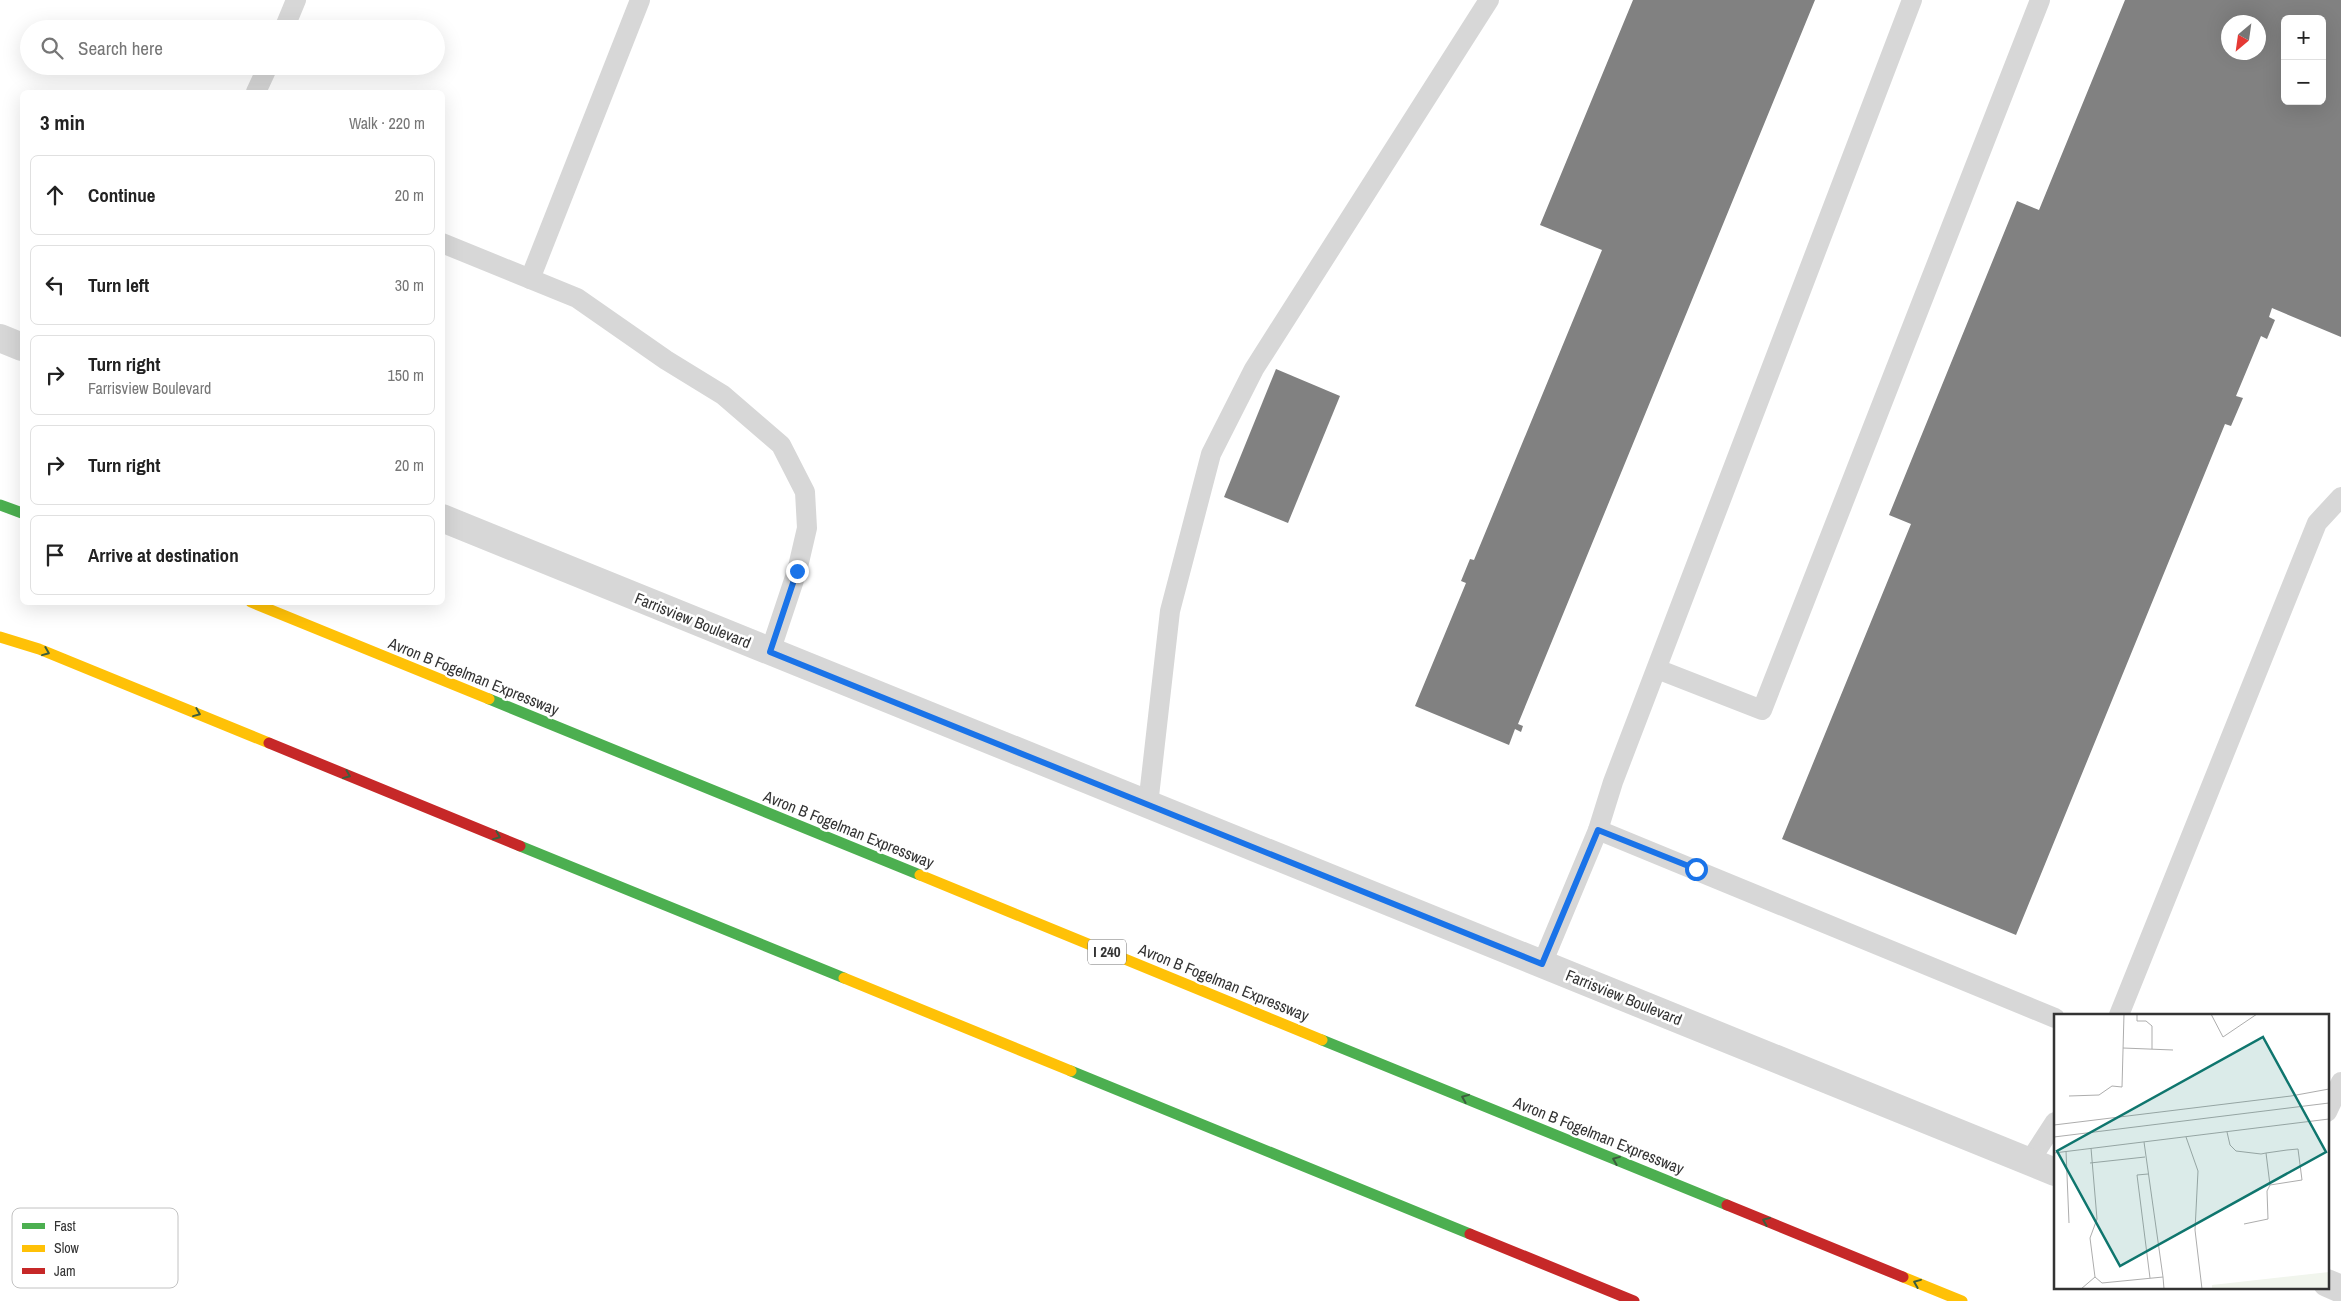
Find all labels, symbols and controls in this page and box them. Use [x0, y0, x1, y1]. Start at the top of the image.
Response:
north arrow [2221, 15, 2266, 60]
map controls [2281, 15, 2326, 105]
button: + [2281, 15, 2326, 60]
search box [20, 20, 445, 75]
icon: search [38, 34, 66, 62]
text: Search here [78, 35, 163, 61]
button: − [2281, 60, 2326, 105]
text: 3 min [40, 108, 85, 137]
text: Walk · 220 m [349, 112, 425, 134]
icon: ahead [41, 181, 69, 209]
text: Continue [88, 182, 156, 208]
text: 20 m [395, 184, 424, 206]
icon: left [41, 271, 69, 299]
text: Turn left [88, 272, 149, 298]
text: 30 m [395, 274, 424, 296]
text: Turn right [88, 351, 160, 377]
icon: right [41, 361, 69, 389]
text: 150 m [388, 364, 424, 386]
text: Farrisview Boulevard [88, 377, 211, 399]
icon: right [41, 451, 69, 479]
text: Turn right [88, 452, 160, 478]
text: 20 m [395, 454, 424, 476]
icon: arrive [41, 541, 69, 569]
text: Arrive at destination [88, 542, 239, 568]
route end [786, 560, 809, 583]
street label: Farrisview Boulevard [632, 587, 754, 653]
street label: Avron B Fogelman Expressway [384, 631, 563, 720]
one-way arrow [41, 646, 50, 656]
one-way arrow [192, 707, 201, 718]
one-way arrow [342, 769, 351, 779]
street label: Avron B Fogelman Expressway [759, 784, 938, 873]
one-way arrow [493, 831, 501, 841]
route start [1685, 858, 1708, 881]
street label: Avron B Fogelman Expressway [1134, 937, 1313, 1026]
road number: I 240 [1088, 940, 1126, 964]
street label: Farrisview Boulevard [1563, 964, 1685, 1030]
inset map [2054, 1014, 2328, 1288]
street label: Avron B Fogelman Expressway [1509, 1090, 1688, 1179]
one-way arrow [1461, 1094, 1470, 1105]
one-way arrow [1612, 1155, 1621, 1166]
legend [12, 1208, 178, 1288]
text: Fast [54, 1217, 76, 1235]
one-way arrow [1762, 1217, 1771, 1227]
text: Slow [54, 1239, 80, 1257]
text: Jam [54, 1262, 76, 1280]
one-way arrow [1913, 1278, 1921, 1288]

